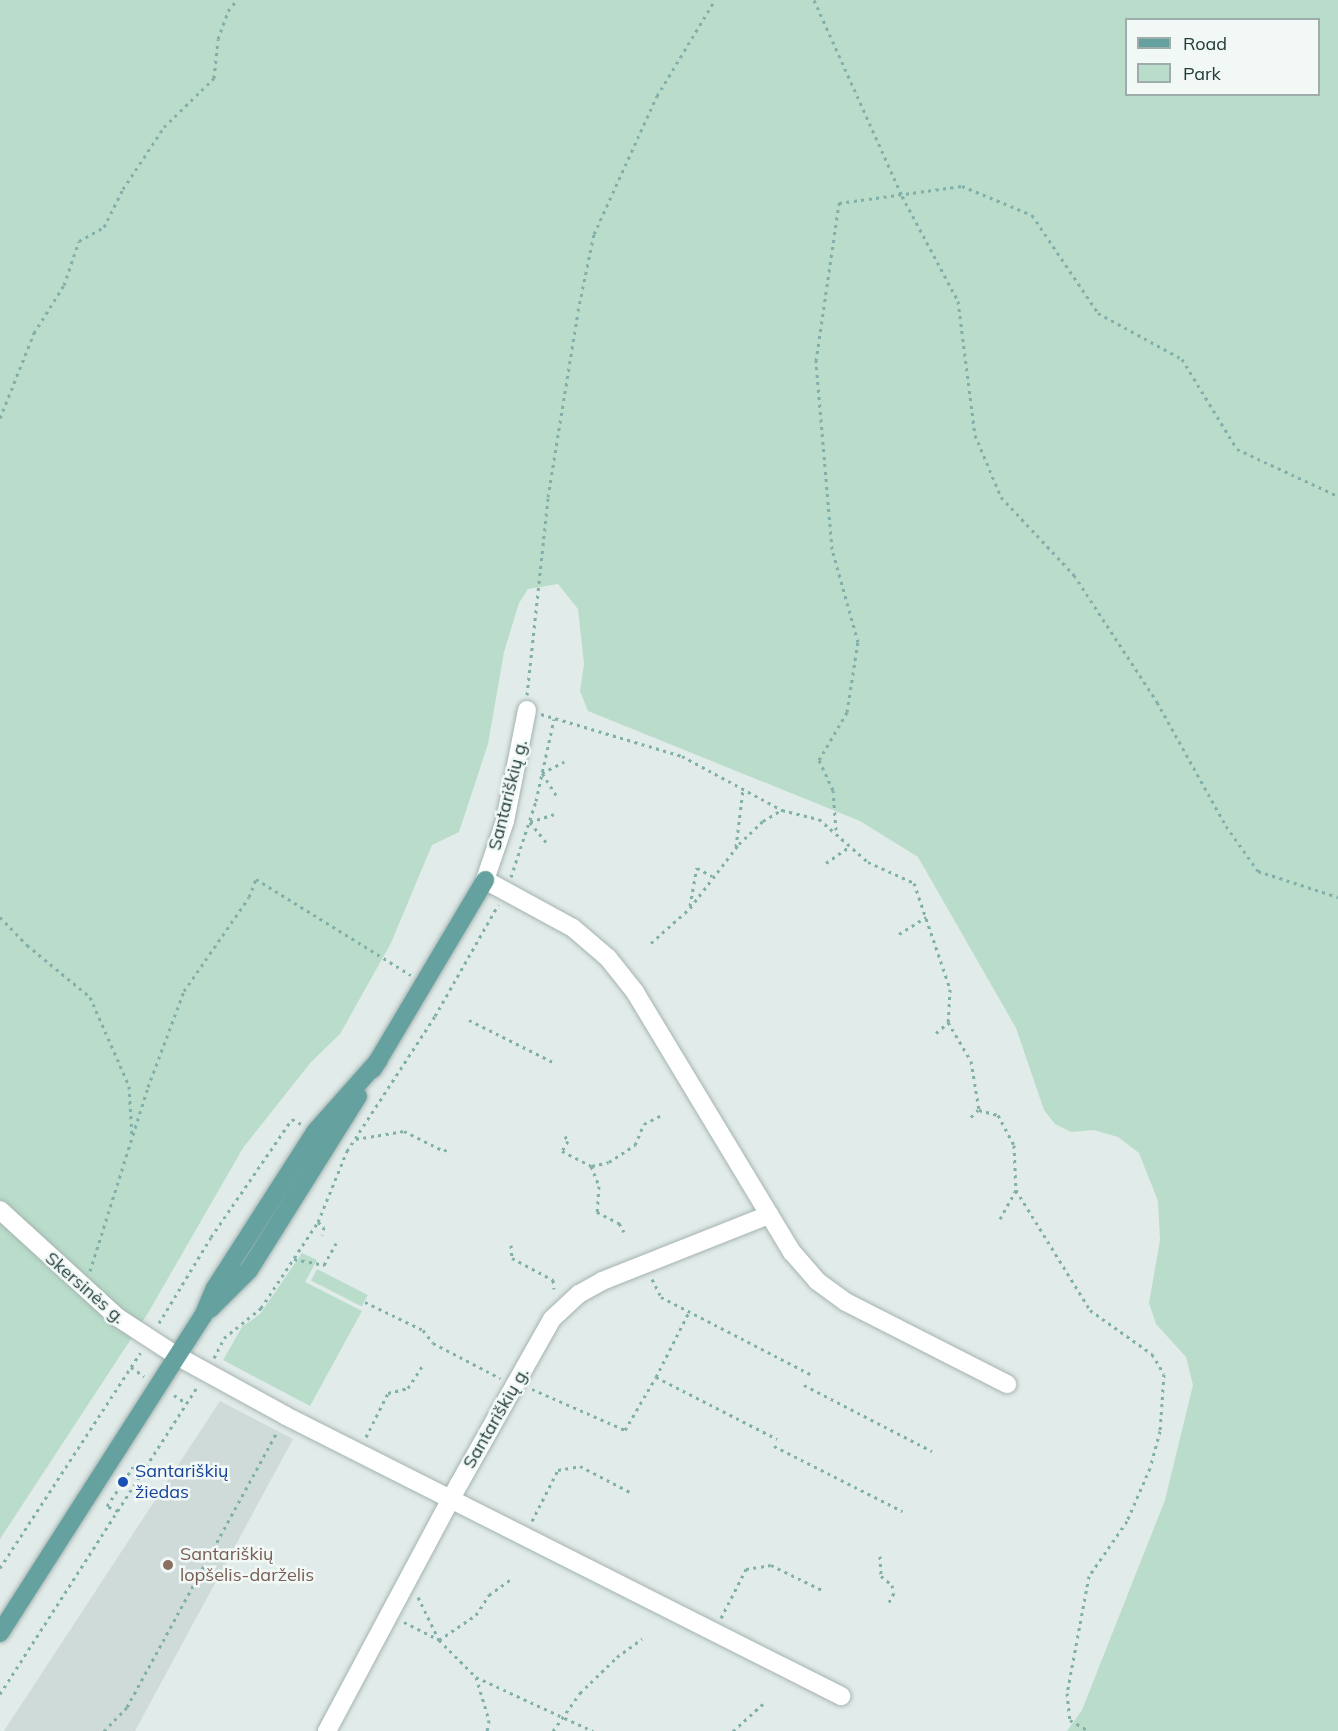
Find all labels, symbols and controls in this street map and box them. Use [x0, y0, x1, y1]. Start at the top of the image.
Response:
legend [1125, 18, 1320, 96]
text: Road [1183, 32, 1227, 55]
text: Park [1183, 62, 1221, 85]
street label: Santariškių g. [484, 738, 532, 852]
street label: Skersinės g. [41, 1247, 129, 1329]
street label: Santariškių g. [458, 1364, 534, 1472]
place label: Santariškių žiedas [135, 1461, 228, 1504]
marker: Santariškių žiedas [116, 1475, 130, 1489]
place label: Santariškių lopšelis-darželis [180, 1544, 314, 1586]
marker: Santariškių lopšelis-darželis [161, 1558, 175, 1572]

